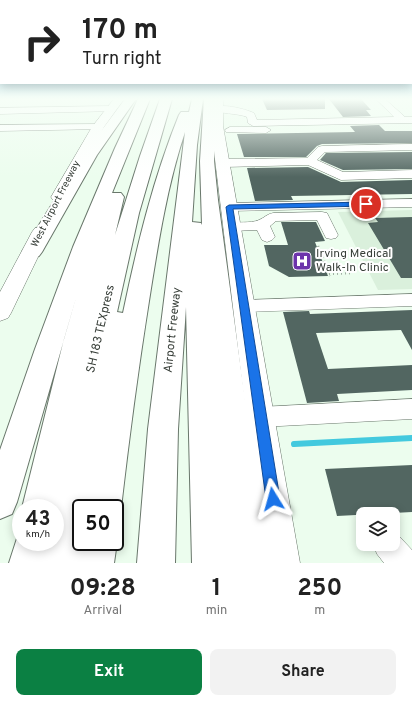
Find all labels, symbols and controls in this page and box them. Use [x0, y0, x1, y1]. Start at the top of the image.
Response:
text: 170 m [82, 13, 158, 49]
icon: right [16, 16, 68, 68]
text: Turn right [82, 48, 162, 71]
street label: West Airport Freeway [29, 159, 83, 249]
pin [349, 187, 383, 221]
icon: arrive [355, 193, 377, 215]
place label: Irving Medical Walk-In Clinic [316, 246, 391, 276]
hospital icon: Irving Medical Walk-In Clinic [291, 250, 313, 272]
street label: SH 183 TEXpress [83, 283, 119, 375]
street label: Airport Freeway [161, 286, 185, 374]
position arrow [252, 478, 294, 520]
speed limit sign: 50 [72, 499, 124, 551]
text: 43 [26, 507, 50, 533]
map controls [356, 507, 400, 551]
button: layers [356, 507, 400, 551]
text: km/h [26, 528, 50, 541]
text: 09:28 [70, 574, 136, 604]
text: 1 [212, 574, 221, 604]
text: 250 [297, 574, 342, 604]
text: Arrival [83, 603, 122, 619]
text: min [206, 603, 227, 619]
text: m [314, 603, 325, 619]
button: Exit [16, 649, 202, 695]
button: Share [210, 649, 396, 695]

